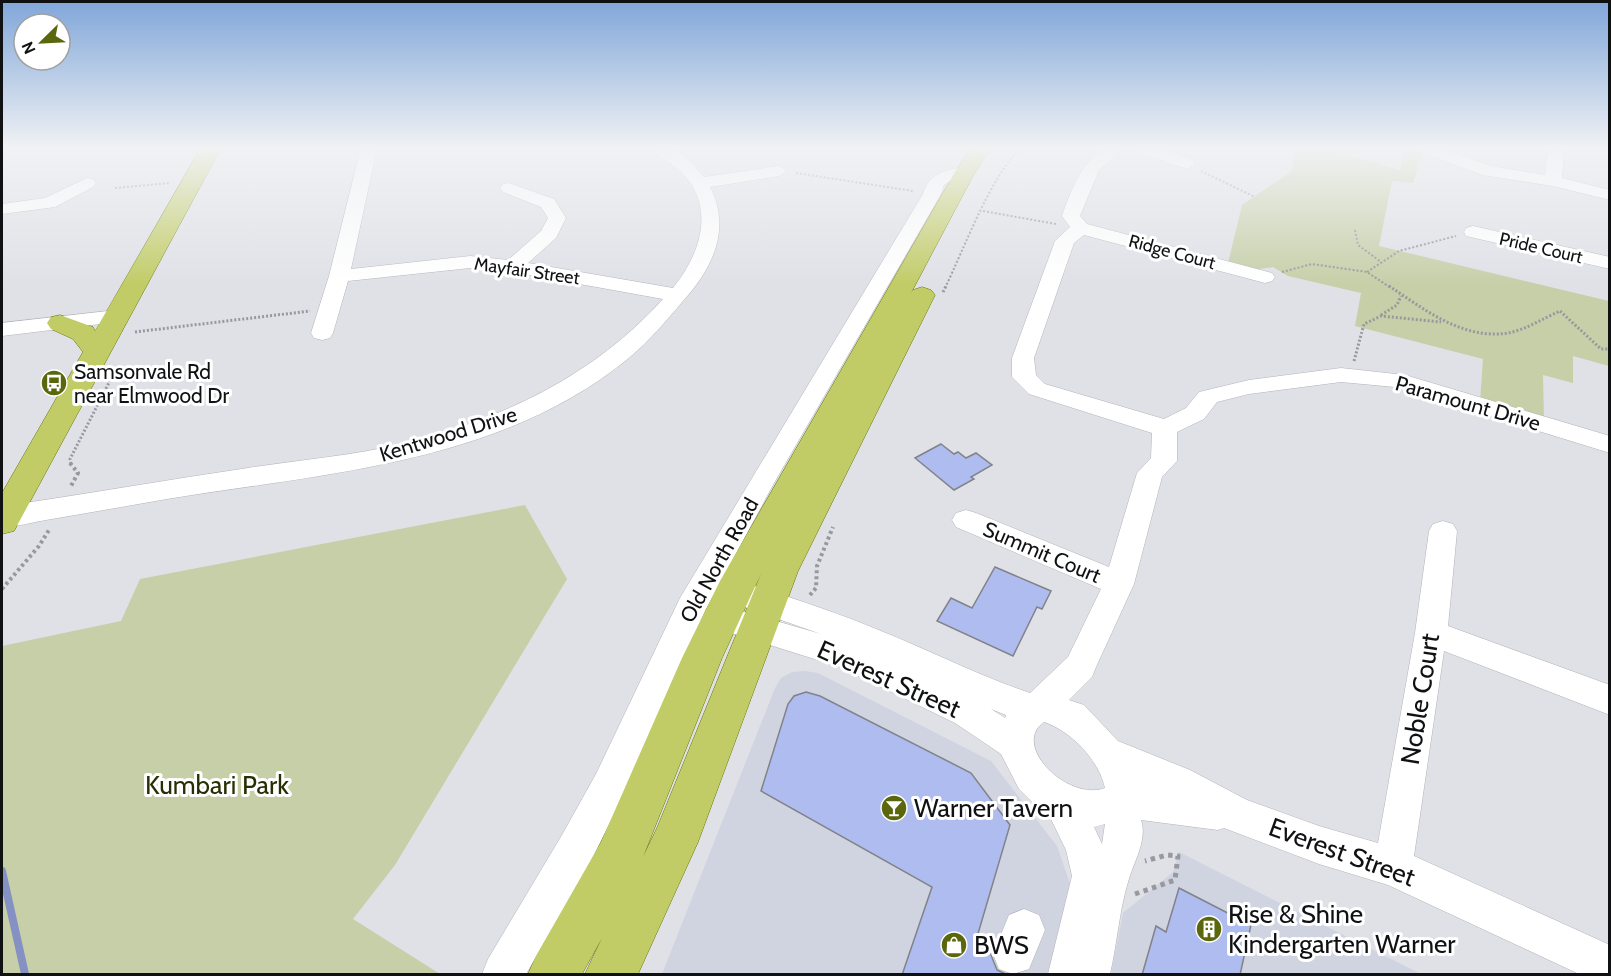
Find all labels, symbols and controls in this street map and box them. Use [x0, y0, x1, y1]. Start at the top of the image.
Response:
north arrow [12, 12, 72, 72]
text: N [18, 39, 40, 57]
street label: Pride Court [1497, 228, 1585, 268]
street label: Ridge Court [1126, 230, 1218, 274]
street label: Mayfair Street [473, 253, 581, 289]
place label: Samsonvale Rd near Elmwood Dr [74, 359, 229, 408]
bus stop icon: Samsonvale Rd near Elmwood Dr [39, 368, 69, 398]
street label: Paramount Drive [1393, 370, 1544, 436]
street label: Kentwood Drive [376, 401, 520, 467]
street label: Old North Road [674, 493, 764, 627]
street label: Summit Court [980, 516, 1104, 588]
street label: Noble Court [1394, 631, 1446, 767]
street label: Everest Street [812, 633, 966, 725]
park label: Kumbari Park [145, 769, 289, 801]
place label: Warner Tavern [914, 792, 1073, 824]
bar icon: Warner Tavern [879, 793, 909, 823]
street label: Everest Street [1265, 811, 1420, 893]
place label: Rise & Shine Kindergarten Warner [1228, 898, 1456, 960]
building icon: Rise & Shine Kindergarten Warner [1194, 914, 1224, 944]
place label: BWS [974, 929, 1029, 961]
shop icon: BWS [939, 930, 969, 960]

